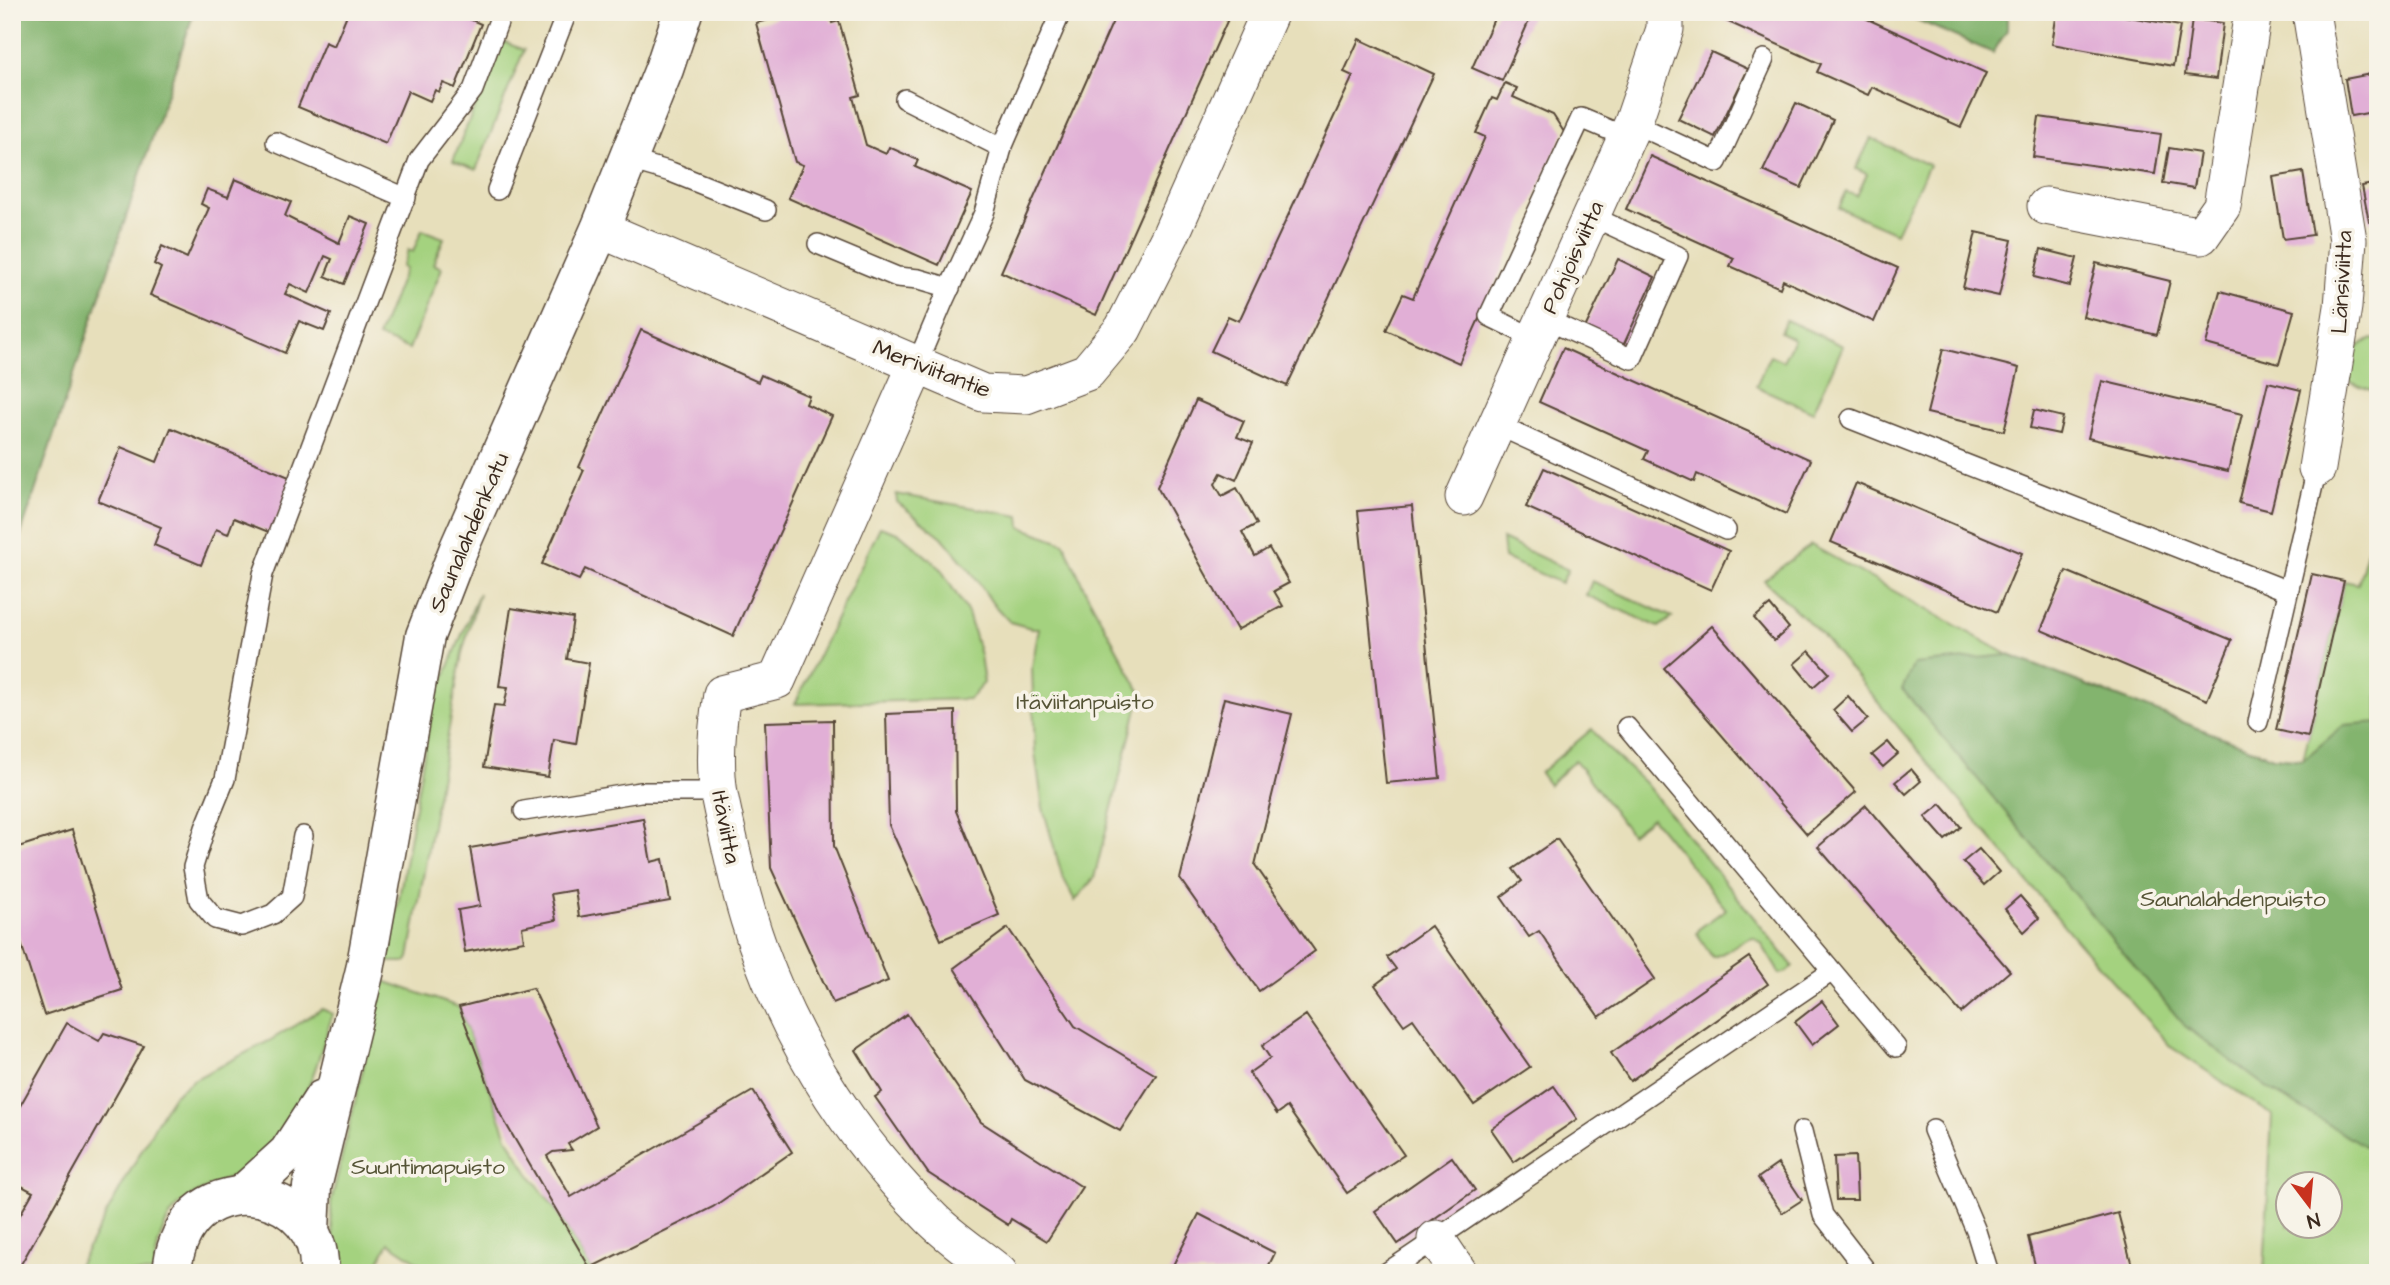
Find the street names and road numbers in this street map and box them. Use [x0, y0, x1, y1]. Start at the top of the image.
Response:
street label: Pohjoisviitta [1534, 196, 1612, 319]
street label: Länsiviitta [2323, 229, 2361, 334]
street label: Meriviitantie [868, 332, 995, 406]
street label: Saunalahdenkatu [421, 448, 517, 617]
street label: Itäviitta [703, 788, 749, 867]

